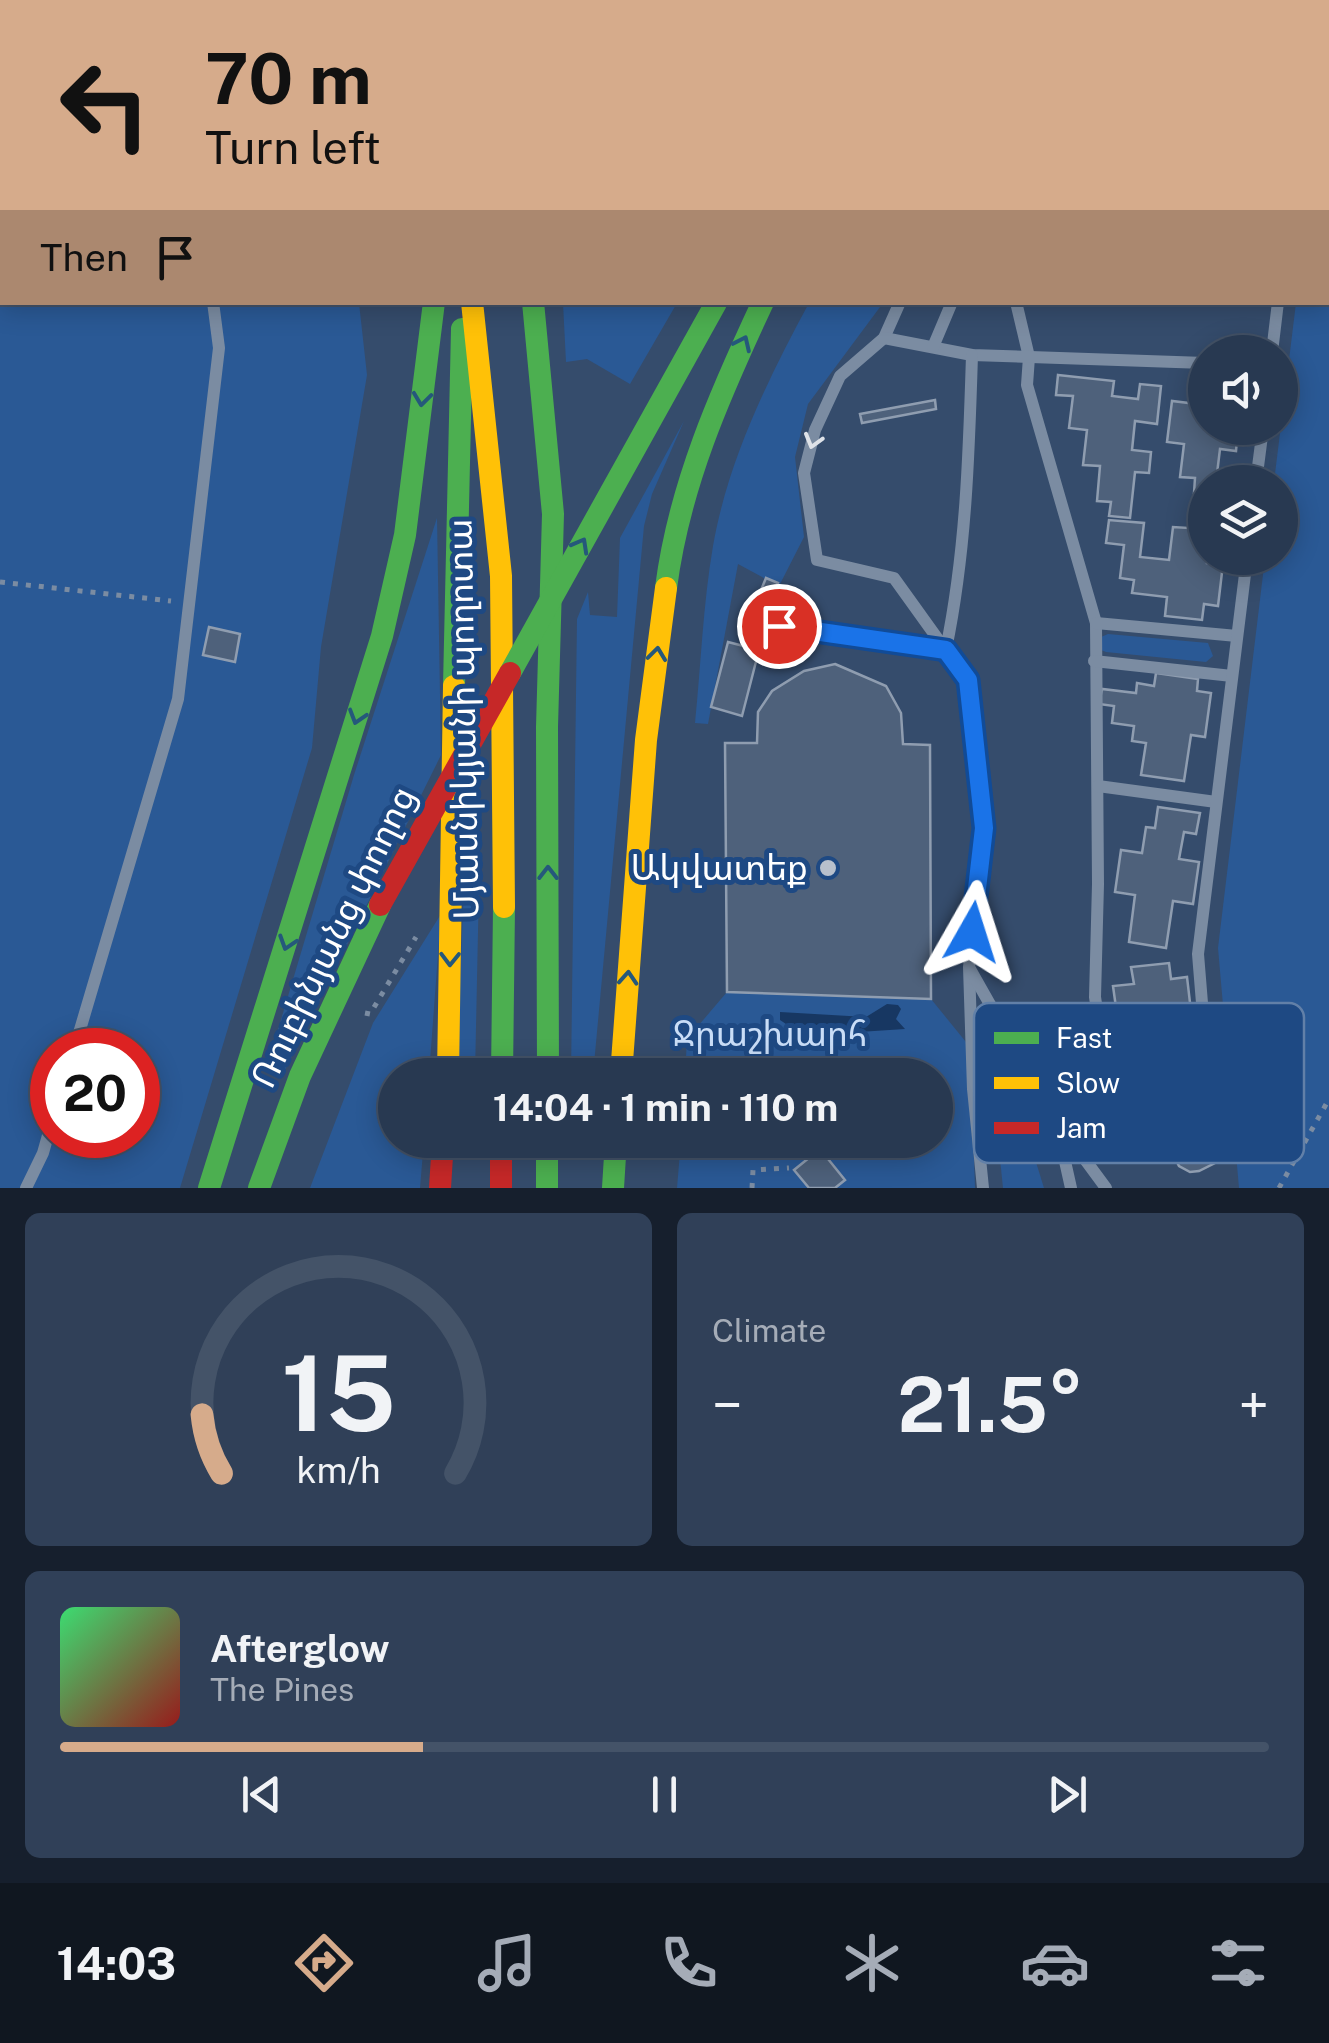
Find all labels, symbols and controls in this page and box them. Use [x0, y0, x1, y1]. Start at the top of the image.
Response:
text: 70 m [205, 37, 372, 120]
icon: left [40, 40, 170, 170]
text: Turn left [205, 121, 381, 174]
icon: arrive [148, 230, 203, 285]
text: Then [40, 235, 128, 280]
one-way arrow [731, 335, 751, 353]
map controls [1188, 335, 1298, 575]
button: sound [1188, 335, 1298, 445]
one-way arrow [412, 392, 433, 408]
one-way arrow [804, 432, 825, 449]
button: layers [1188, 465, 1298, 575]
street label: Մյասնիկյանի պողոտա [439, 518, 486, 920]
one-way arrow [568, 537, 588, 555]
pin [737, 584, 822, 669]
icon: arrive [752, 599, 807, 654]
one-way arrow [646, 646, 667, 662]
one-way arrow [348, 708, 369, 725]
street label: Ռուբինյանց փողոց [242, 780, 423, 1094]
place label: Ակվատեք [631, 847, 808, 888]
marker: Ակվատեք [817, 857, 839, 879]
one-way arrow [537, 864, 559, 880]
position arrow [920, 880, 1024, 984]
one-way arrow [278, 934, 299, 951]
one-way arrow [440, 952, 461, 968]
one-way arrow [617, 969, 639, 985]
legend [974, 1003, 1304, 1163]
park label: Ջրաշխարհ [672, 1013, 868, 1054]
text: Fast [1056, 1021, 1112, 1054]
speed limit sign: 20 [30, 1028, 160, 1158]
text: Slow [1056, 1066, 1120, 1099]
text: 14:04 · 1 min · 110 m [493, 1085, 838, 1130]
text: Jam [1056, 1111, 1107, 1144]
text: Climate [712, 1312, 826, 1349]
text: 15 [281, 1332, 396, 1454]
text: 21.5° [897, 1361, 1084, 1449]
text: − [712, 1373, 743, 1437]
text: + [1239, 1373, 1269, 1437]
text: km/h [296, 1449, 381, 1491]
text: Afterglow [210, 1626, 390, 1671]
text: The Pines [210, 1671, 354, 1708]
icon: previous [234, 1767, 289, 1822]
icon: pause [637, 1767, 692, 1822]
icon: next [1040, 1767, 1095, 1822]
icon: directions [289, 1928, 359, 1998]
icon: music [472, 1928, 542, 1998]
icon: phone [654, 1928, 724, 1998]
icon: climate [837, 1928, 907, 1998]
icon: car [1020, 1928, 1090, 1998]
icon: filters [1203, 1928, 1273, 1998]
text: 14:03 [56, 1937, 176, 1990]

